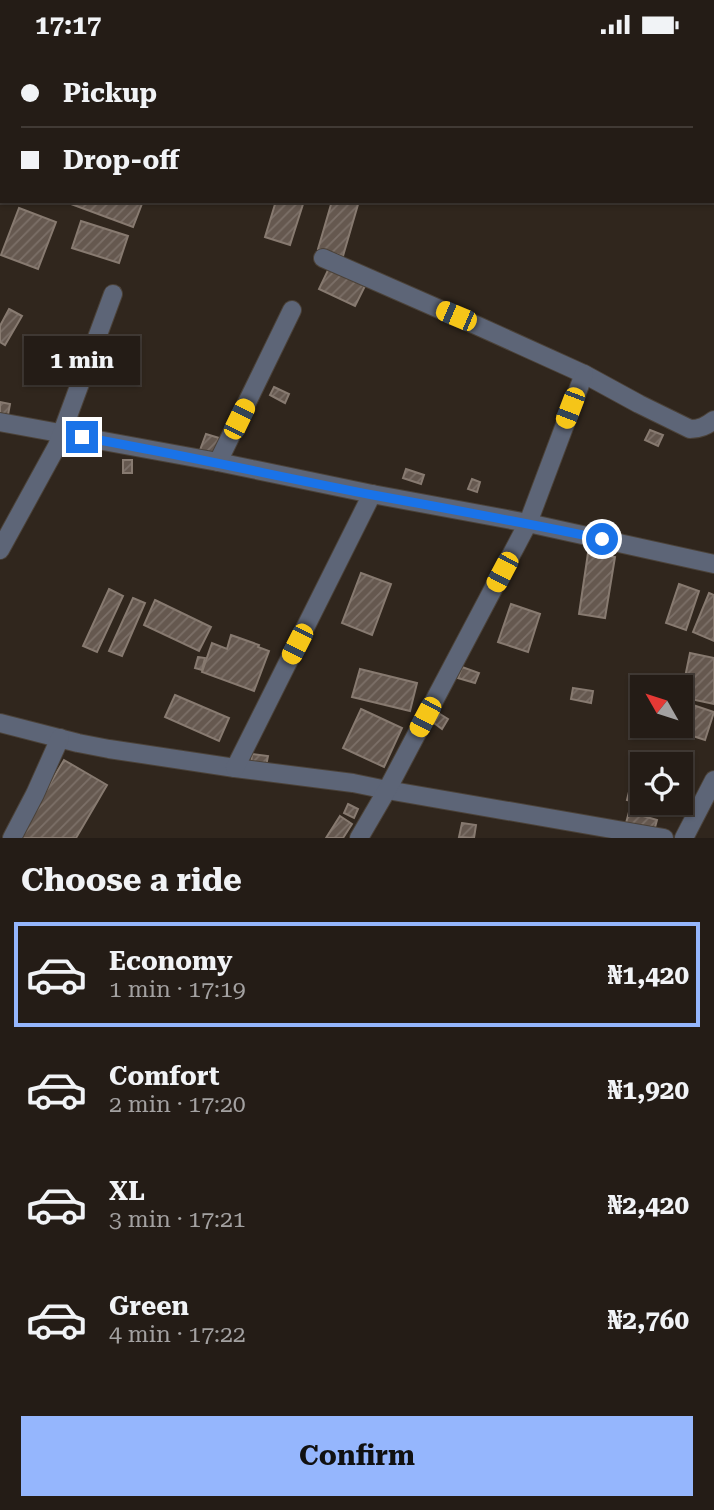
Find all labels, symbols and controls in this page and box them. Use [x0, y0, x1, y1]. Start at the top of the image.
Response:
text: 17:17 [35, 10, 101, 40]
text: Pickup [63, 78, 157, 108]
text: Drop-off [63, 145, 179, 175]
car [433, 298, 480, 334]
callout: 1 min [24, 335, 140, 385]
text: 1 min [50, 347, 114, 374]
car [553, 385, 588, 431]
car [221, 396, 258, 442]
route end [66, 421, 98, 453]
route start [586, 523, 618, 555]
car [483, 549, 522, 595]
car [279, 621, 316, 667]
north arrow [630, 675, 693, 739]
map controls [630, 675, 693, 815]
car [406, 694, 445, 740]
button: locate [630, 752, 693, 815]
text: Choose a ride [21, 861, 242, 899]
icon: car [25, 943, 88, 1006]
text: Economy [109, 946, 232, 976]
text: ₦1,420 [608, 960, 689, 990]
text: 1 min · 17:19 [109, 976, 246, 1003]
icon: car [25, 1058, 88, 1121]
text: Comfort [109, 1061, 219, 1091]
text: ₦1,920 [608, 1075, 689, 1105]
text: 2 min · 17:20 [109, 1091, 246, 1118]
icon: car [25, 1173, 88, 1236]
text: XL [109, 1176, 145, 1206]
text: ₦2,420 [608, 1190, 689, 1220]
text: 3 min · 17:21 [109, 1206, 246, 1233]
icon: car [25, 1288, 88, 1351]
text: Green [109, 1291, 189, 1321]
text: ₦2,760 [608, 1305, 689, 1335]
text: 4 min · 17:22 [109, 1321, 246, 1348]
button: Confirm [21, 1416, 693, 1496]

